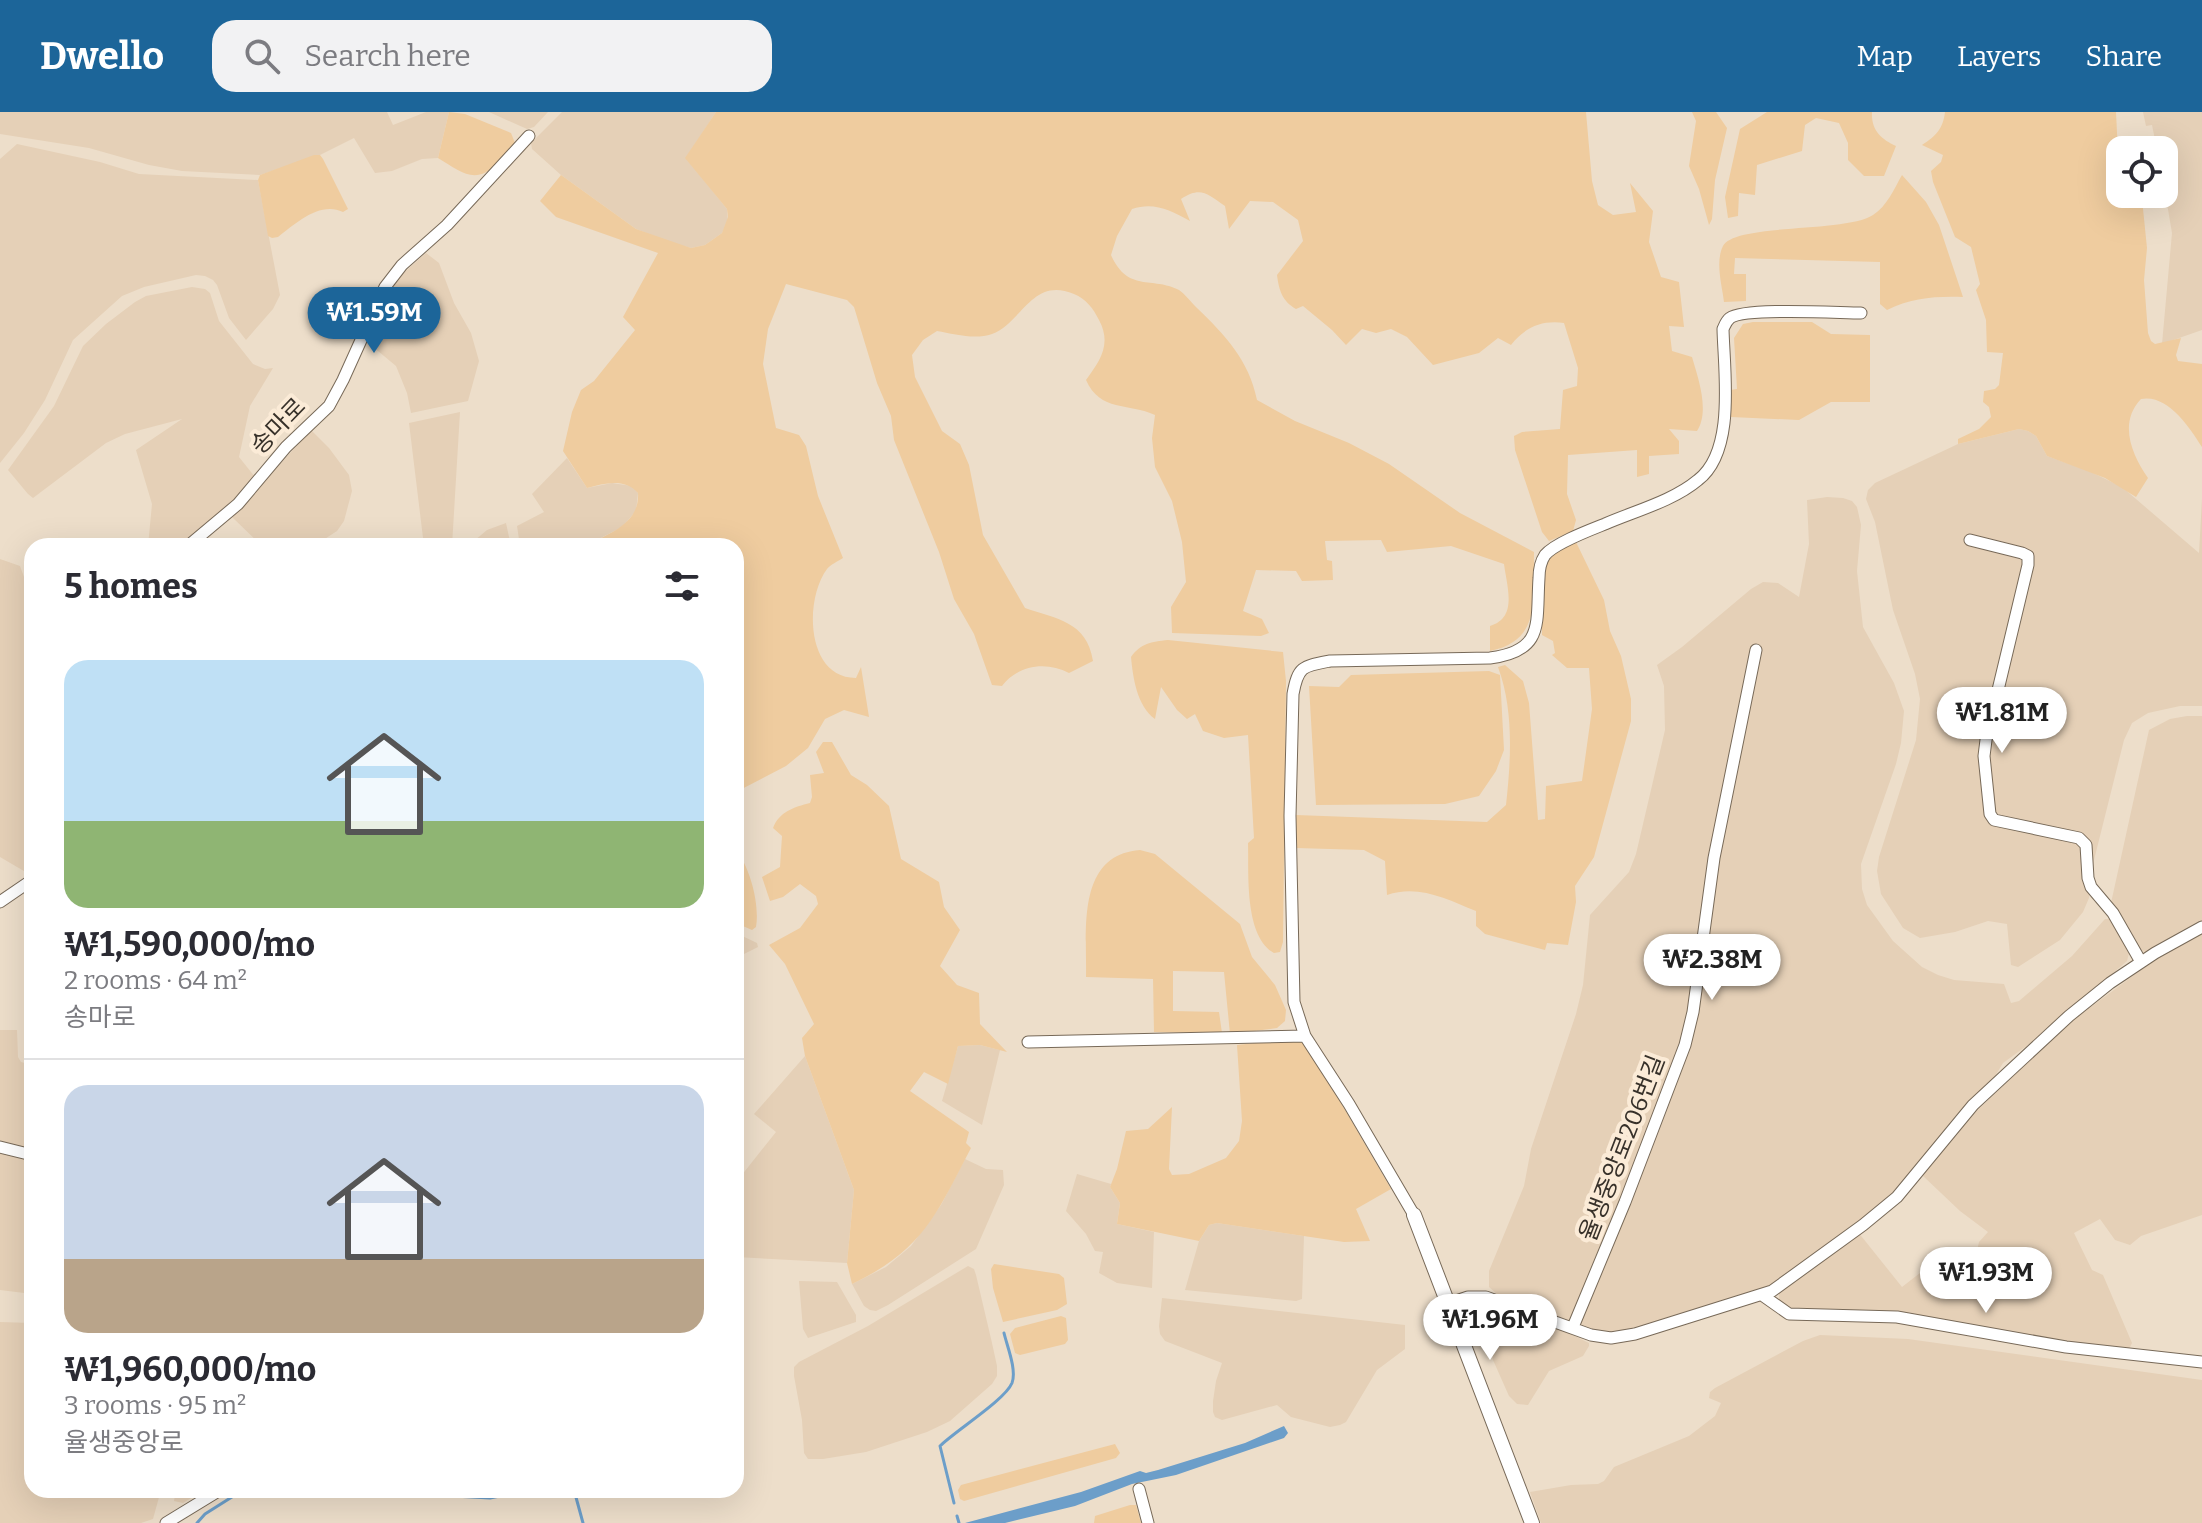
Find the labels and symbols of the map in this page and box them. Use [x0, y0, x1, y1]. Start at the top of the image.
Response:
pin: ₩1.59M [309, 287, 439, 355]
street label: 송마로 [245, 392, 311, 460]
pin: ₩1.81M [1937, 687, 2067, 755]
pin: ₩2.38M [1647, 934, 1777, 1002]
street label: 율생중앙로206번길 [1574, 1051, 1670, 1245]
pin: ₩1.93M [1921, 1247, 2051, 1315]
pin: ₩1.96M [1425, 1294, 1555, 1362]

